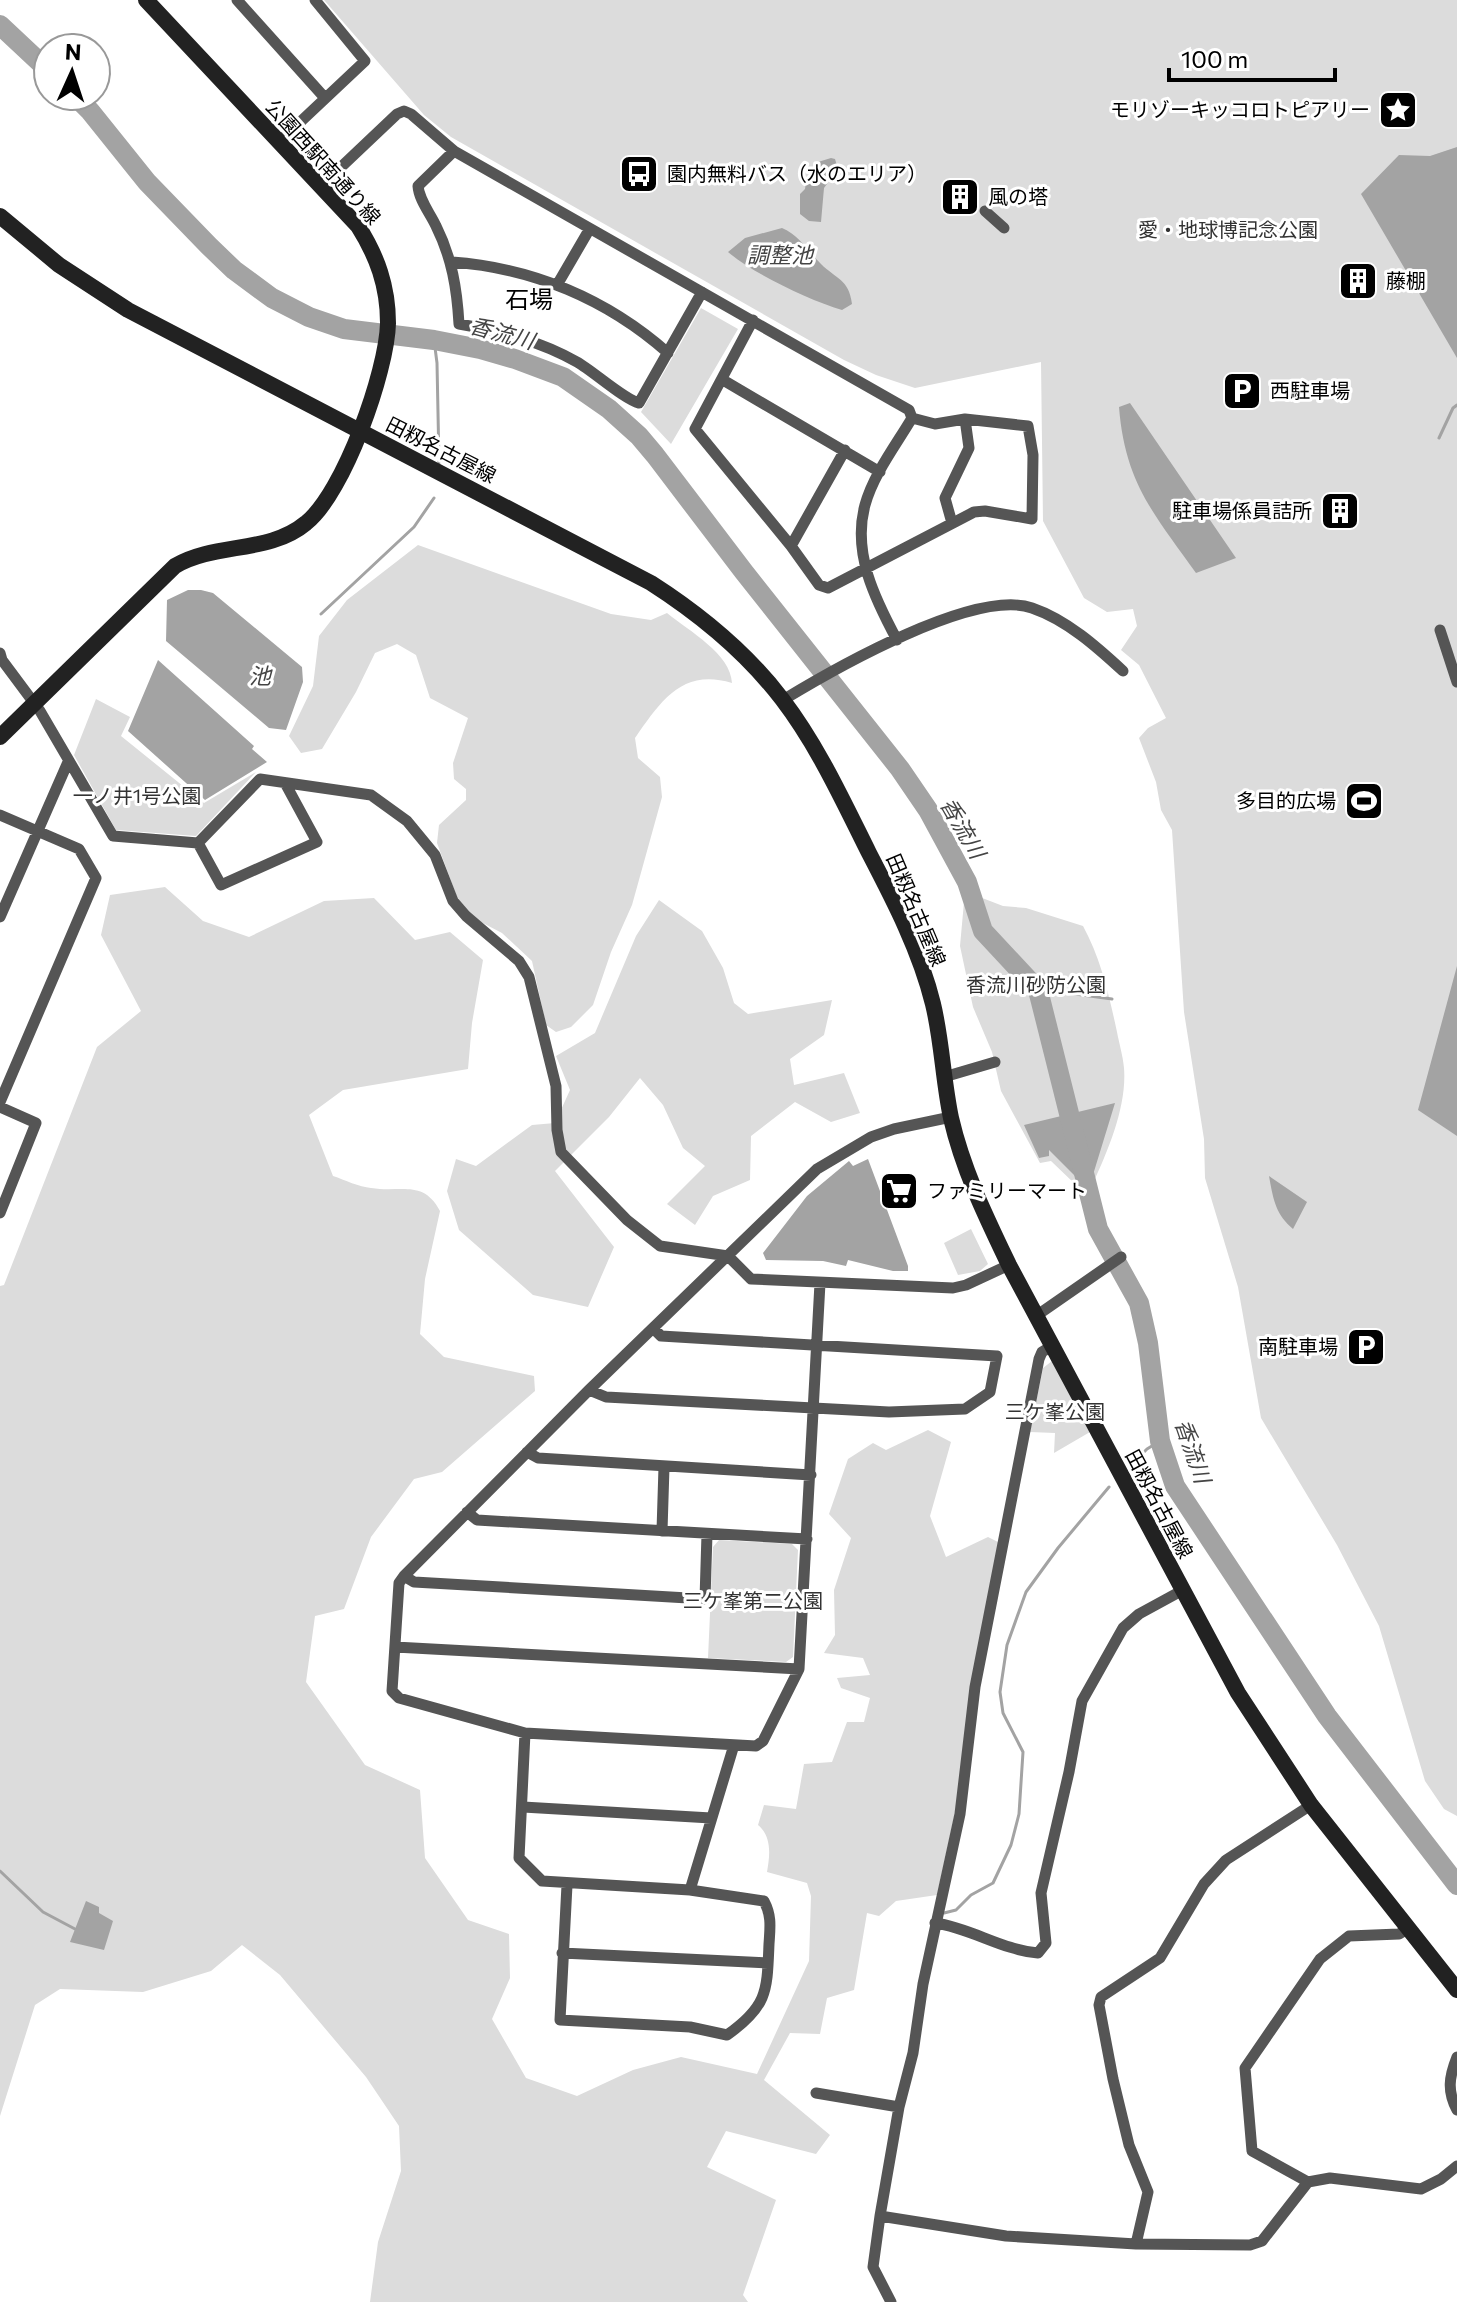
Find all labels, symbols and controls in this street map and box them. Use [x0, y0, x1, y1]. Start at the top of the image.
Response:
north arrow [32, 32, 112, 112]
scale bar [1169, 32, 1335, 82]
text: N [64, 38, 82, 65]
text: 100 m [1181, 44, 1248, 73]
place icon: モリゾーキッコロトピアリー [1377, 89, 1419, 131]
street label: 公園西駅南通り線 [261, 94, 386, 229]
place label: モリゾーキッコロトピアリー [1110, 97, 1370, 121]
bus stop icon: 園内無料バス（水のエリア） [618, 153, 660, 195]
place label: 園内無料バス（水のエリア） [667, 161, 927, 185]
building icon: 風の塔 [939, 176, 981, 218]
place label: 風の塔 [988, 184, 1048, 208]
park label: 愛・地球博記念公園 [1138, 217, 1318, 241]
water label: 調整池 [747, 241, 815, 268]
building icon: 藤棚 [1337, 260, 1379, 302]
place label: 藤棚 [1386, 268, 1426, 292]
district label: 石場 [505, 284, 553, 313]
water label: 香流川 [467, 311, 539, 355]
parking icon: 西駐車場 [1221, 370, 1263, 412]
place label: 西駐車場 [1270, 378, 1350, 402]
street label: 田籾名古屋線 [383, 411, 500, 487]
building icon: 駐車場係員詰所 [1319, 490, 1361, 532]
place label: 駐車場係員詰所 [1172, 498, 1312, 522]
water label: 池 [249, 662, 273, 689]
sports icon: 多目的広場 [1343, 780, 1385, 822]
park label: 一ノ井1号公園 [73, 783, 201, 807]
place label: 多目的広場 [1236, 788, 1336, 812]
water label: 香流川 [935, 792, 993, 865]
street label: 田籾名古屋線 [882, 850, 951, 970]
park label: 香流川砂防公園 [966, 972, 1106, 996]
supermarket icon: ファミリーマート [878, 1170, 920, 1212]
place label: ファミリーマート [927, 1178, 1087, 1202]
parking icon: 南駐車場 [1345, 1326, 1387, 1368]
place label: 南駐車場 [1258, 1334, 1338, 1358]
park label: 三ケ峯公園 [1005, 1399, 1105, 1423]
water label: 香流川 [1170, 1415, 1218, 1488]
street label: 田籾名古屋線 [1121, 1445, 1199, 1562]
park label: 三ケ峯第二公園 [683, 1588, 823, 1612]

